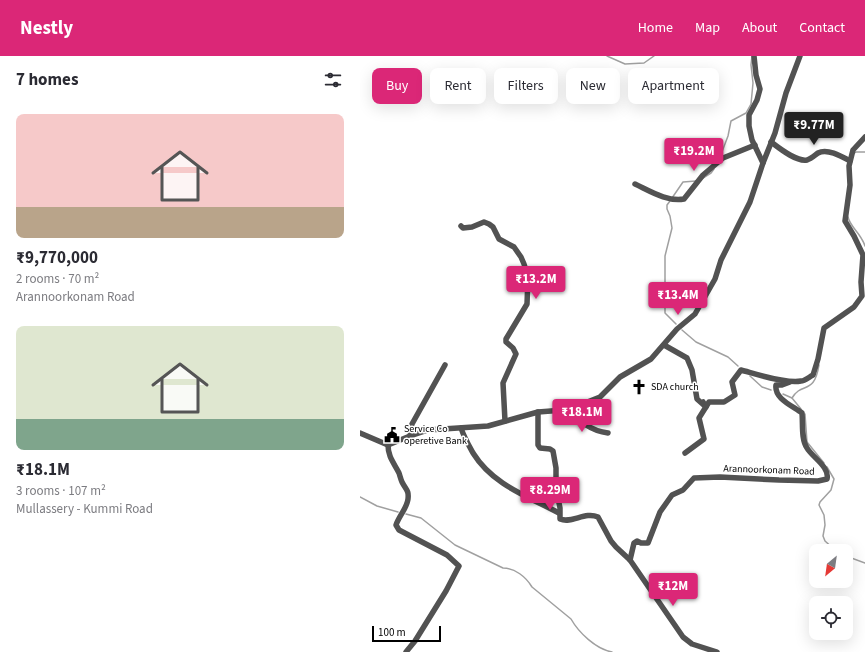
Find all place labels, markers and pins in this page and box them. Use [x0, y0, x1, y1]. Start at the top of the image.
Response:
pin: ₹9.77M [781, 112, 847, 146]
pin: ₹19.2M [661, 138, 727, 172]
pin: ₹13.2M [503, 266, 569, 300]
pin: ₹13.4M [645, 282, 711, 316]
church icon: SDA church [630, 378, 648, 396]
place label: SDA church [651, 380, 699, 394]
pin: ₹18.1M [549, 399, 615, 433]
place label: Service Co operetive Bank [404, 422, 467, 448]
public building icon: Service Co operetive Bank [383, 426, 401, 444]
pin: ₹8.29M [517, 477, 583, 511]
pin: ₹12M [649, 573, 697, 607]

